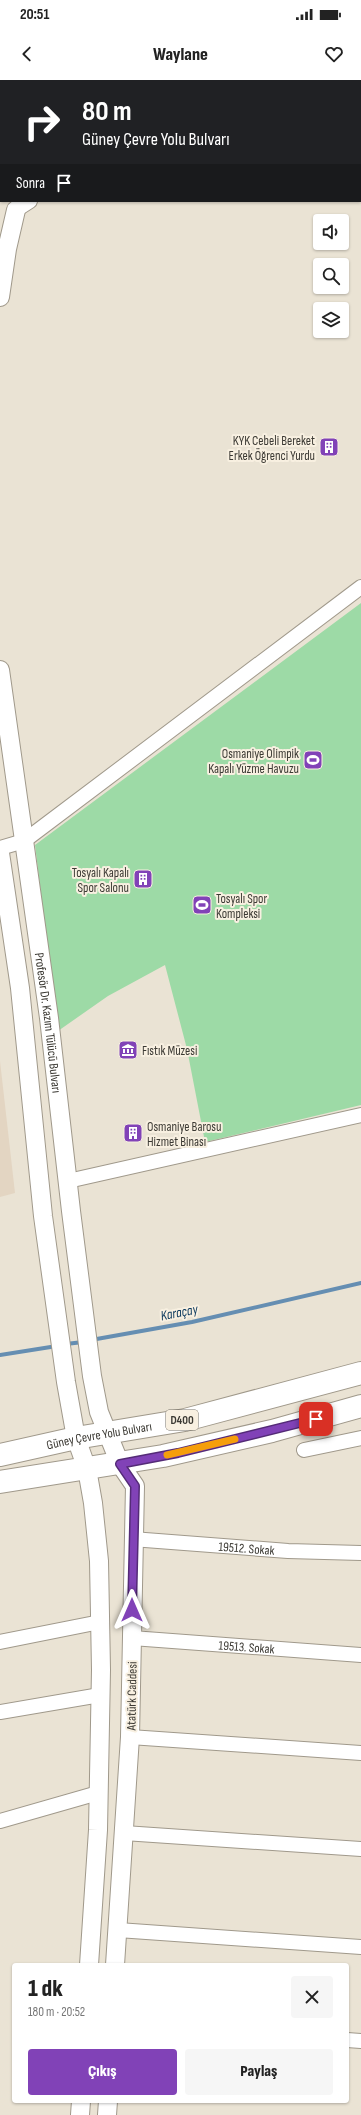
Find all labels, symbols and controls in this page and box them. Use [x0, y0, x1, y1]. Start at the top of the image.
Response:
text: 20:51 [20, 5, 49, 24]
icon: back [16, 43, 38, 65]
icon: heart [323, 43, 345, 65]
text: Waylane [153, 44, 208, 65]
text: 80 m [82, 95, 131, 128]
icon: right [16, 96, 68, 148]
text: Güney Çevre Yolu Bulvarı [82, 129, 230, 150]
icon: arrive [53, 172, 75, 194]
text: Sonra [16, 174, 45, 193]
map controls [313, 214, 349, 338]
button: sound [313, 214, 349, 250]
button: search [313, 258, 349, 294]
button: layers [313, 302, 349, 338]
place label: KYK Cebeli Bereket Erkek Öğrenci Yurdu [229, 433, 315, 464]
building icon: KYK Cebeli Bereket Erkek Öğrenci Yurdu [318, 436, 340, 458]
place label: Osmaniye Olimpik Kapalı Yüzme Havuzu [208, 746, 299, 777]
sports icon: Osmaniye Olimpik Kapalı Yüzme Havuzu [302, 749, 324, 771]
place label: Tosyalı Kapalı Spor Salonu [72, 865, 129, 896]
building icon: Tosyalı Kapalı Spor Salonu [132, 868, 154, 890]
place label: Tosyalı Spor Kompleksi [216, 891, 268, 922]
sports icon: Tosyalı Spor Kompleksi [191, 894, 213, 916]
street label: Profesör Dr. Kazım Tülücü Bulvarı [31, 952, 64, 1094]
museum icon: Fıstık Müzesi [117, 1039, 139, 1061]
place label: Fıstık Müzesi [142, 1043, 197, 1059]
place label: Osmaniye Barosu Hizmet Binası [147, 1119, 221, 1150]
building icon: Osmaniye Barosu Hizmet Binası [122, 1122, 144, 1144]
water label: Karaçay [159, 1300, 200, 1324]
pin [299, 1402, 333, 1436]
icon: arrive [305, 1408, 327, 1430]
road number: D400 [166, 1410, 198, 1430]
street label: Güney Çevre Yolu Bulvarı [45, 1419, 153, 1453]
street label: 19512. Sokak [218, 1539, 275, 1559]
position arrow [111, 1589, 153, 1631]
street label: 19513. Sokak [218, 1637, 275, 1658]
street label: Atatürk Caddesi [123, 1661, 141, 1732]
text: 1 dk [28, 1974, 63, 2003]
button: close [291, 1976, 333, 2018]
text: 180 m · 20:52 [28, 2004, 85, 2020]
button: Çıkış [28, 2049, 177, 2095]
button: Paylaş [185, 2049, 333, 2095]

